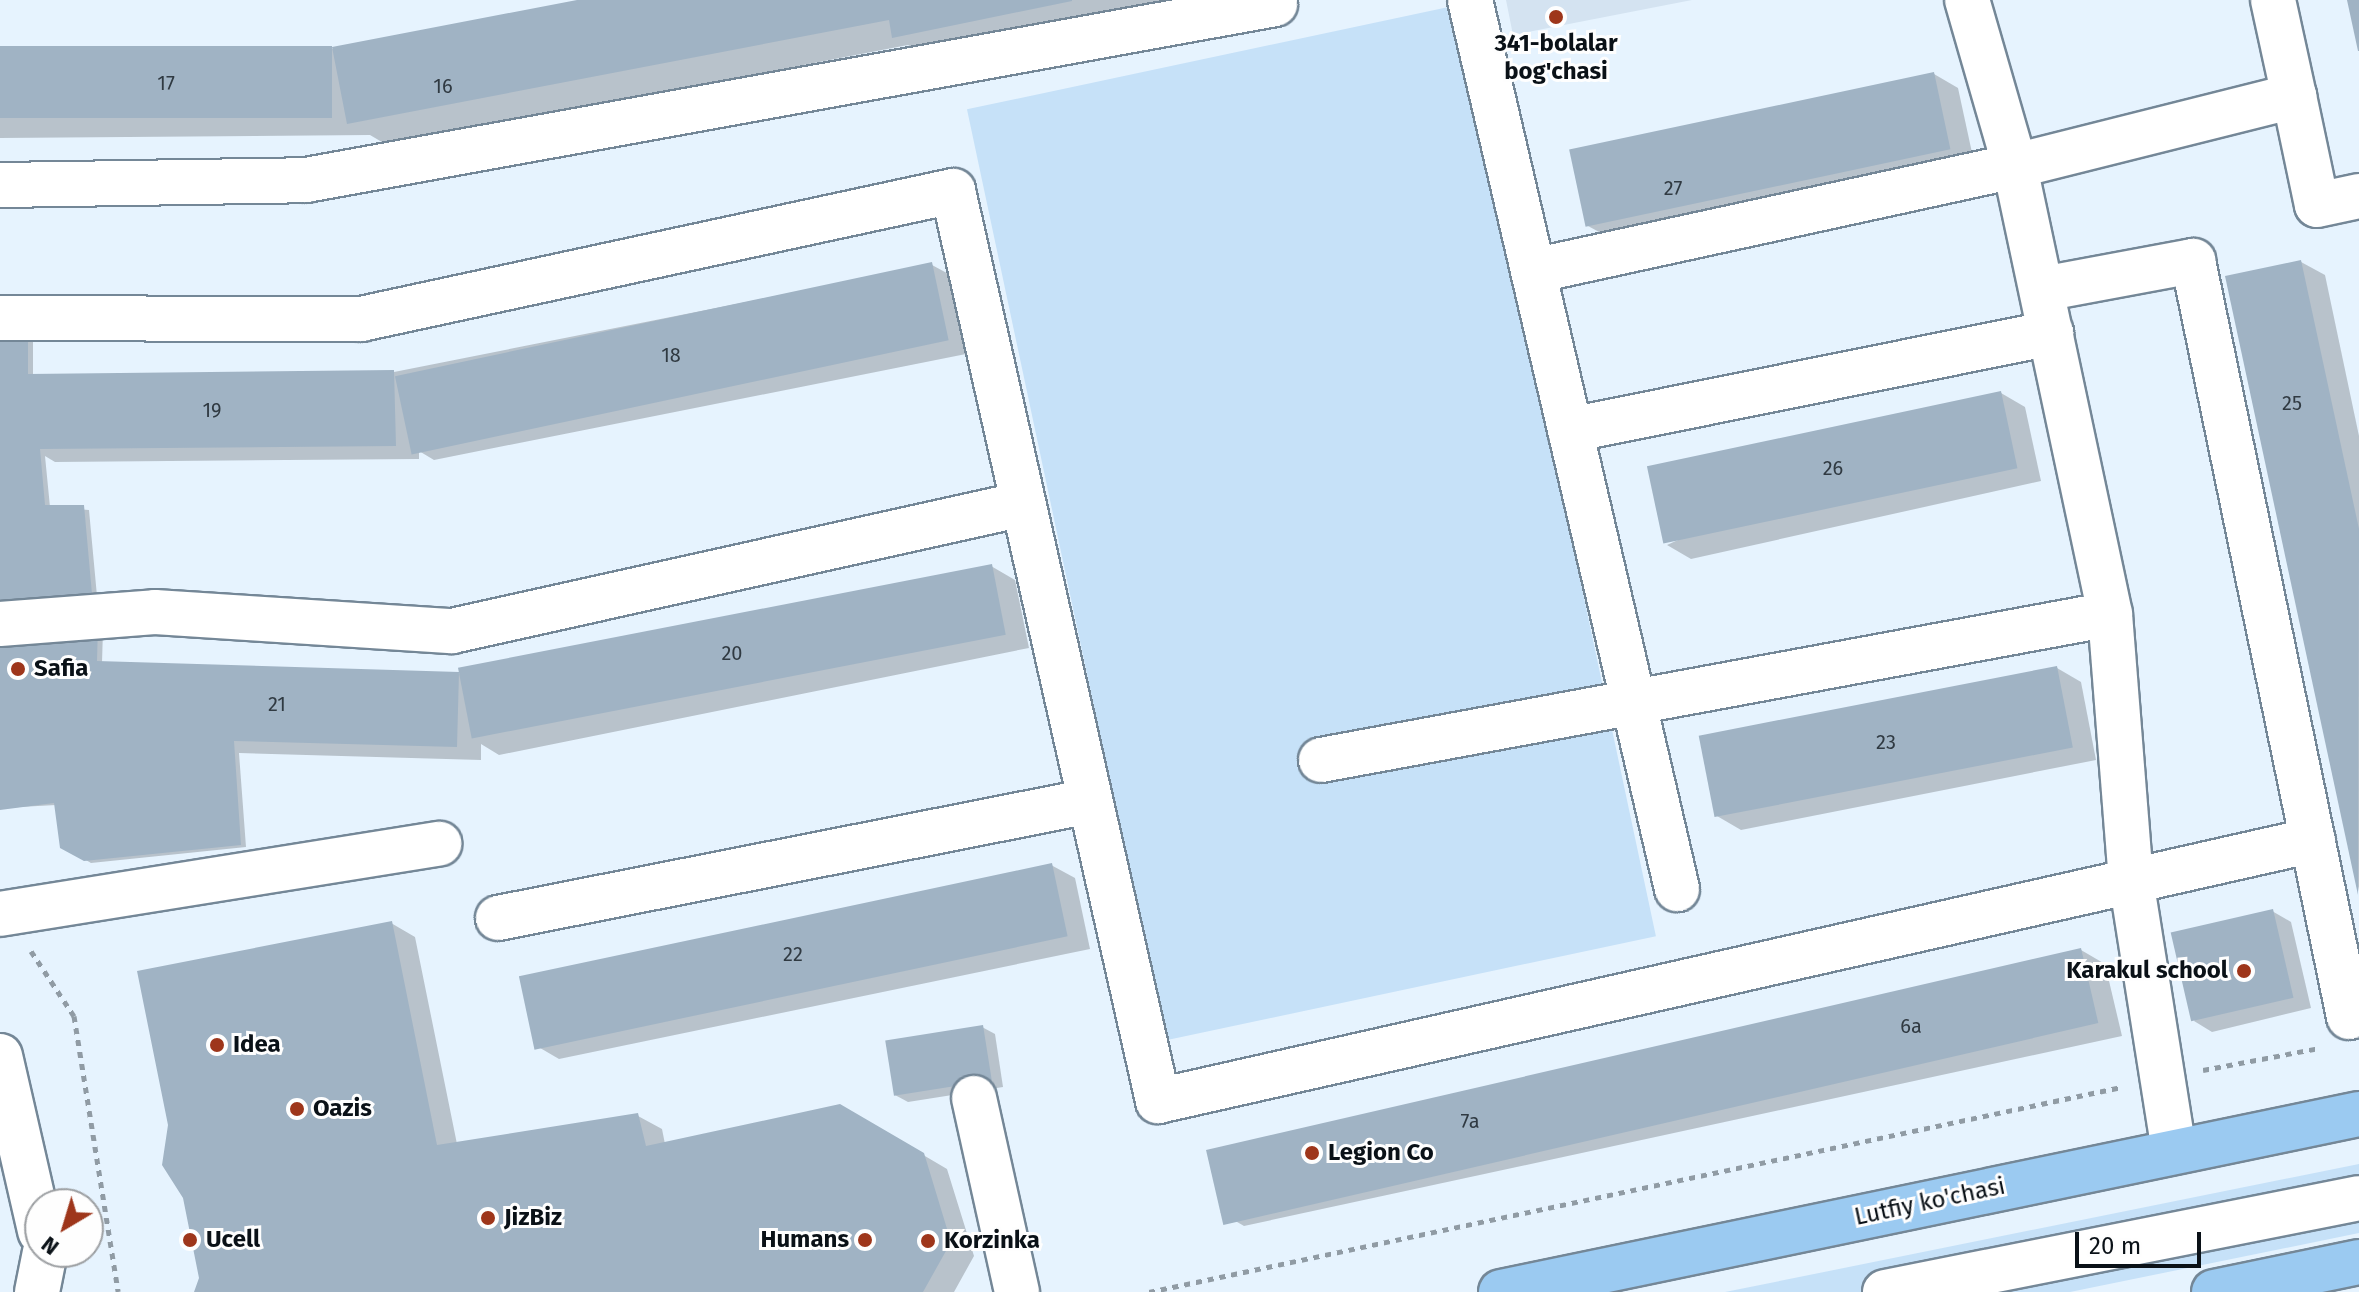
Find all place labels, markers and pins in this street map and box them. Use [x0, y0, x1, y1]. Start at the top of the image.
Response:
marker: 341-bolalar bog'chasi [1547, 8, 1565, 26]
place label: 341-bolalar bog'chasi [1494, 30, 1618, 86]
place label: Safia [34, 655, 88, 683]
marker: Safia [9, 660, 27, 678]
place label: Karakul school [2066, 957, 2228, 985]
marker: Karakul school [2235, 962, 2253, 980]
place label: Idea [233, 1031, 281, 1059]
marker: Idea [208, 1036, 226, 1054]
place label: Oazis [313, 1095, 372, 1123]
marker: Oazis [288, 1100, 306, 1118]
place label: Legion Co [1328, 1139, 1434, 1167]
marker: Legion Co [1303, 1144, 1321, 1162]
place label: JizBiz [504, 1204, 562, 1232]
marker: JizBiz [479, 1209, 497, 1227]
place label: Ucell [206, 1226, 260, 1254]
place label: Humans [760, 1226, 849, 1254]
place label: Korzinka [944, 1227, 1040, 1255]
marker: Ucell [181, 1231, 199, 1249]
marker: Humans [856, 1231, 874, 1249]
marker: Korzinka [919, 1232, 937, 1250]

